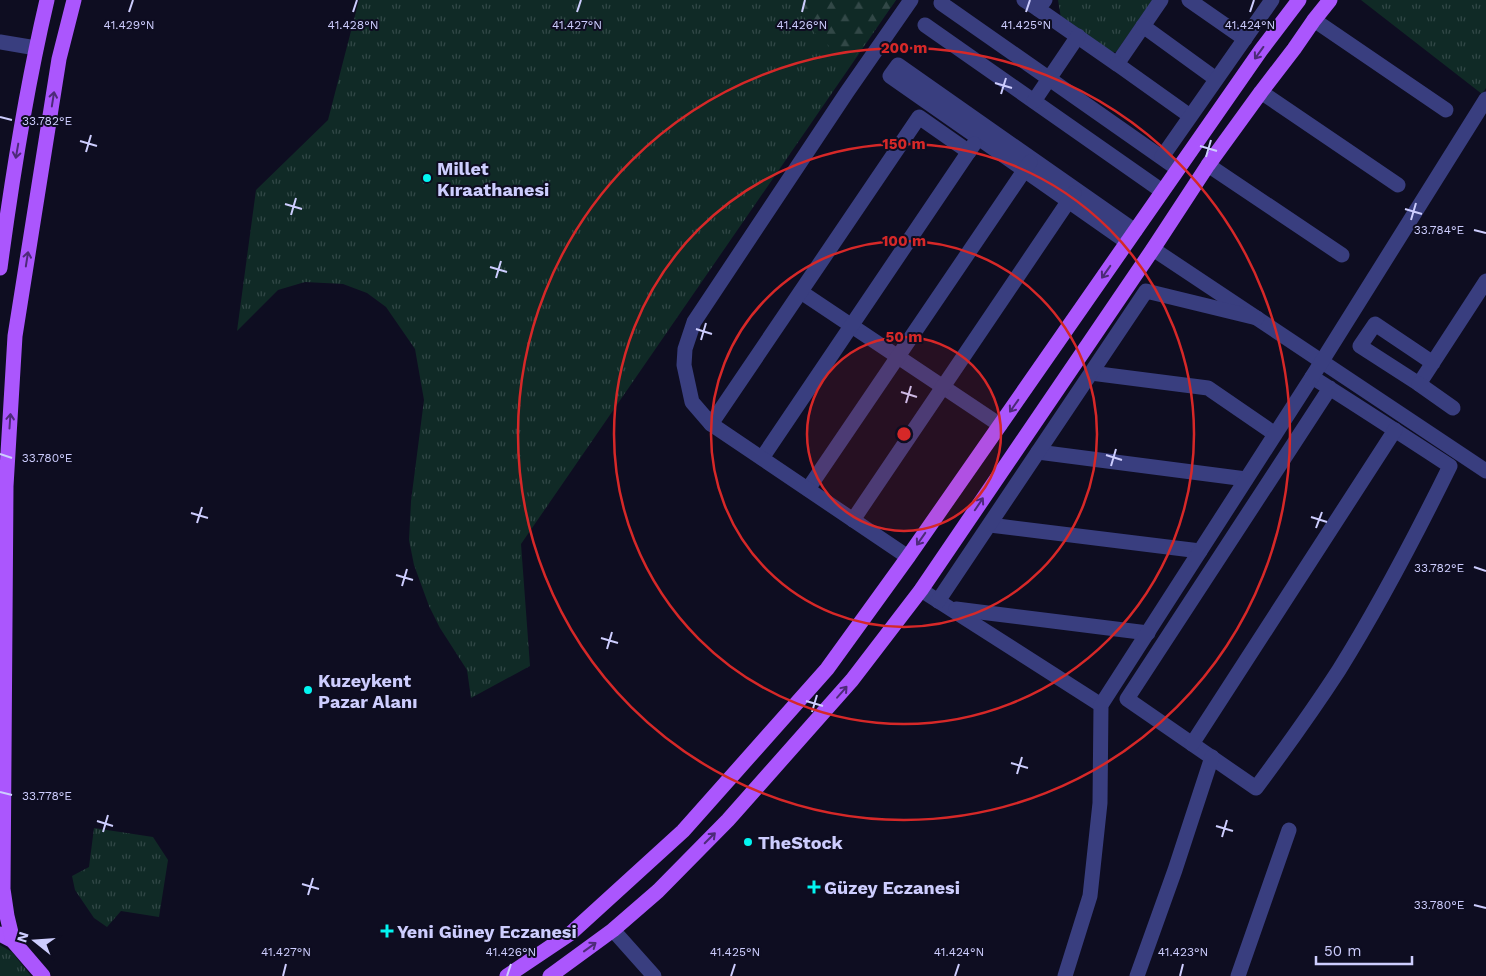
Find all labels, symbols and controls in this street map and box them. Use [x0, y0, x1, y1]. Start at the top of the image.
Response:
text: 41.429°N [104, 18, 154, 32]
text: 41.428°N [328, 18, 378, 32]
text: 41.427°N [552, 18, 602, 32]
text: 41.426°N [777, 18, 827, 32]
text: 41.425°N [1001, 18, 1051, 32]
text: 41.424°N [1225, 18, 1275, 32]
text: 200 m [881, 39, 927, 57]
one-way arrow [1254, 46, 1264, 60]
one-way arrow [48, 91, 58, 107]
text: 33.782°E [22, 114, 72, 128]
text: 150 m [882, 135, 926, 153]
one-way arrow [12, 142, 21, 158]
place label: Millet Kıraathanesi [437, 158, 549, 200]
marker: Millet Kıraathanesi [421, 172, 433, 184]
text: 33.784°E [1414, 223, 1465, 237]
text: 100 m [882, 232, 926, 250]
one-way arrow [22, 252, 32, 268]
one-way arrow [1101, 265, 1111, 279]
text: 50 m [886, 328, 922, 346]
one-way arrow [1008, 398, 1018, 412]
one-way arrow [5, 413, 14, 429]
centre of rings [895, 425, 913, 443]
text: 33.780°E [22, 451, 73, 465]
one-way arrow [974, 497, 984, 511]
one-way arrow [916, 532, 926, 546]
text: 33.782°E [1414, 561, 1464, 575]
place label: Kuzeykent Pazar Alanı [318, 670, 417, 712]
marker: Kuzeykent Pazar Alanı [302, 684, 314, 696]
one-way arrow [836, 685, 848, 698]
text: 33.778°E [22, 789, 72, 803]
one-way arrow [704, 832, 716, 845]
place label: TheStock [758, 832, 844, 853]
marker: TheStock [742, 836, 754, 848]
place label: Güzey Eczanesi [824, 877, 960, 898]
marker: Güzey Eczanesi [808, 881, 820, 893]
text: 33.780°E [1414, 898, 1465, 912]
north arrow [10, 916, 60, 966]
place label: Yeni Güney Eczanesi [397, 921, 577, 942]
marker: Yeni Güney Eczanesi [381, 925, 393, 937]
text: N [13, 930, 32, 944]
scale bar [1316, 934, 1412, 966]
one-way arrow [582, 942, 596, 952]
text: 50 m [1324, 942, 1361, 960]
text: 41.427°N [261, 945, 311, 959]
text: 41.426°N [486, 945, 536, 959]
text: 41.425°N [710, 945, 760, 959]
text: 41.424°N [934, 945, 984, 959]
text: 41.423°N [1158, 945, 1208, 959]

